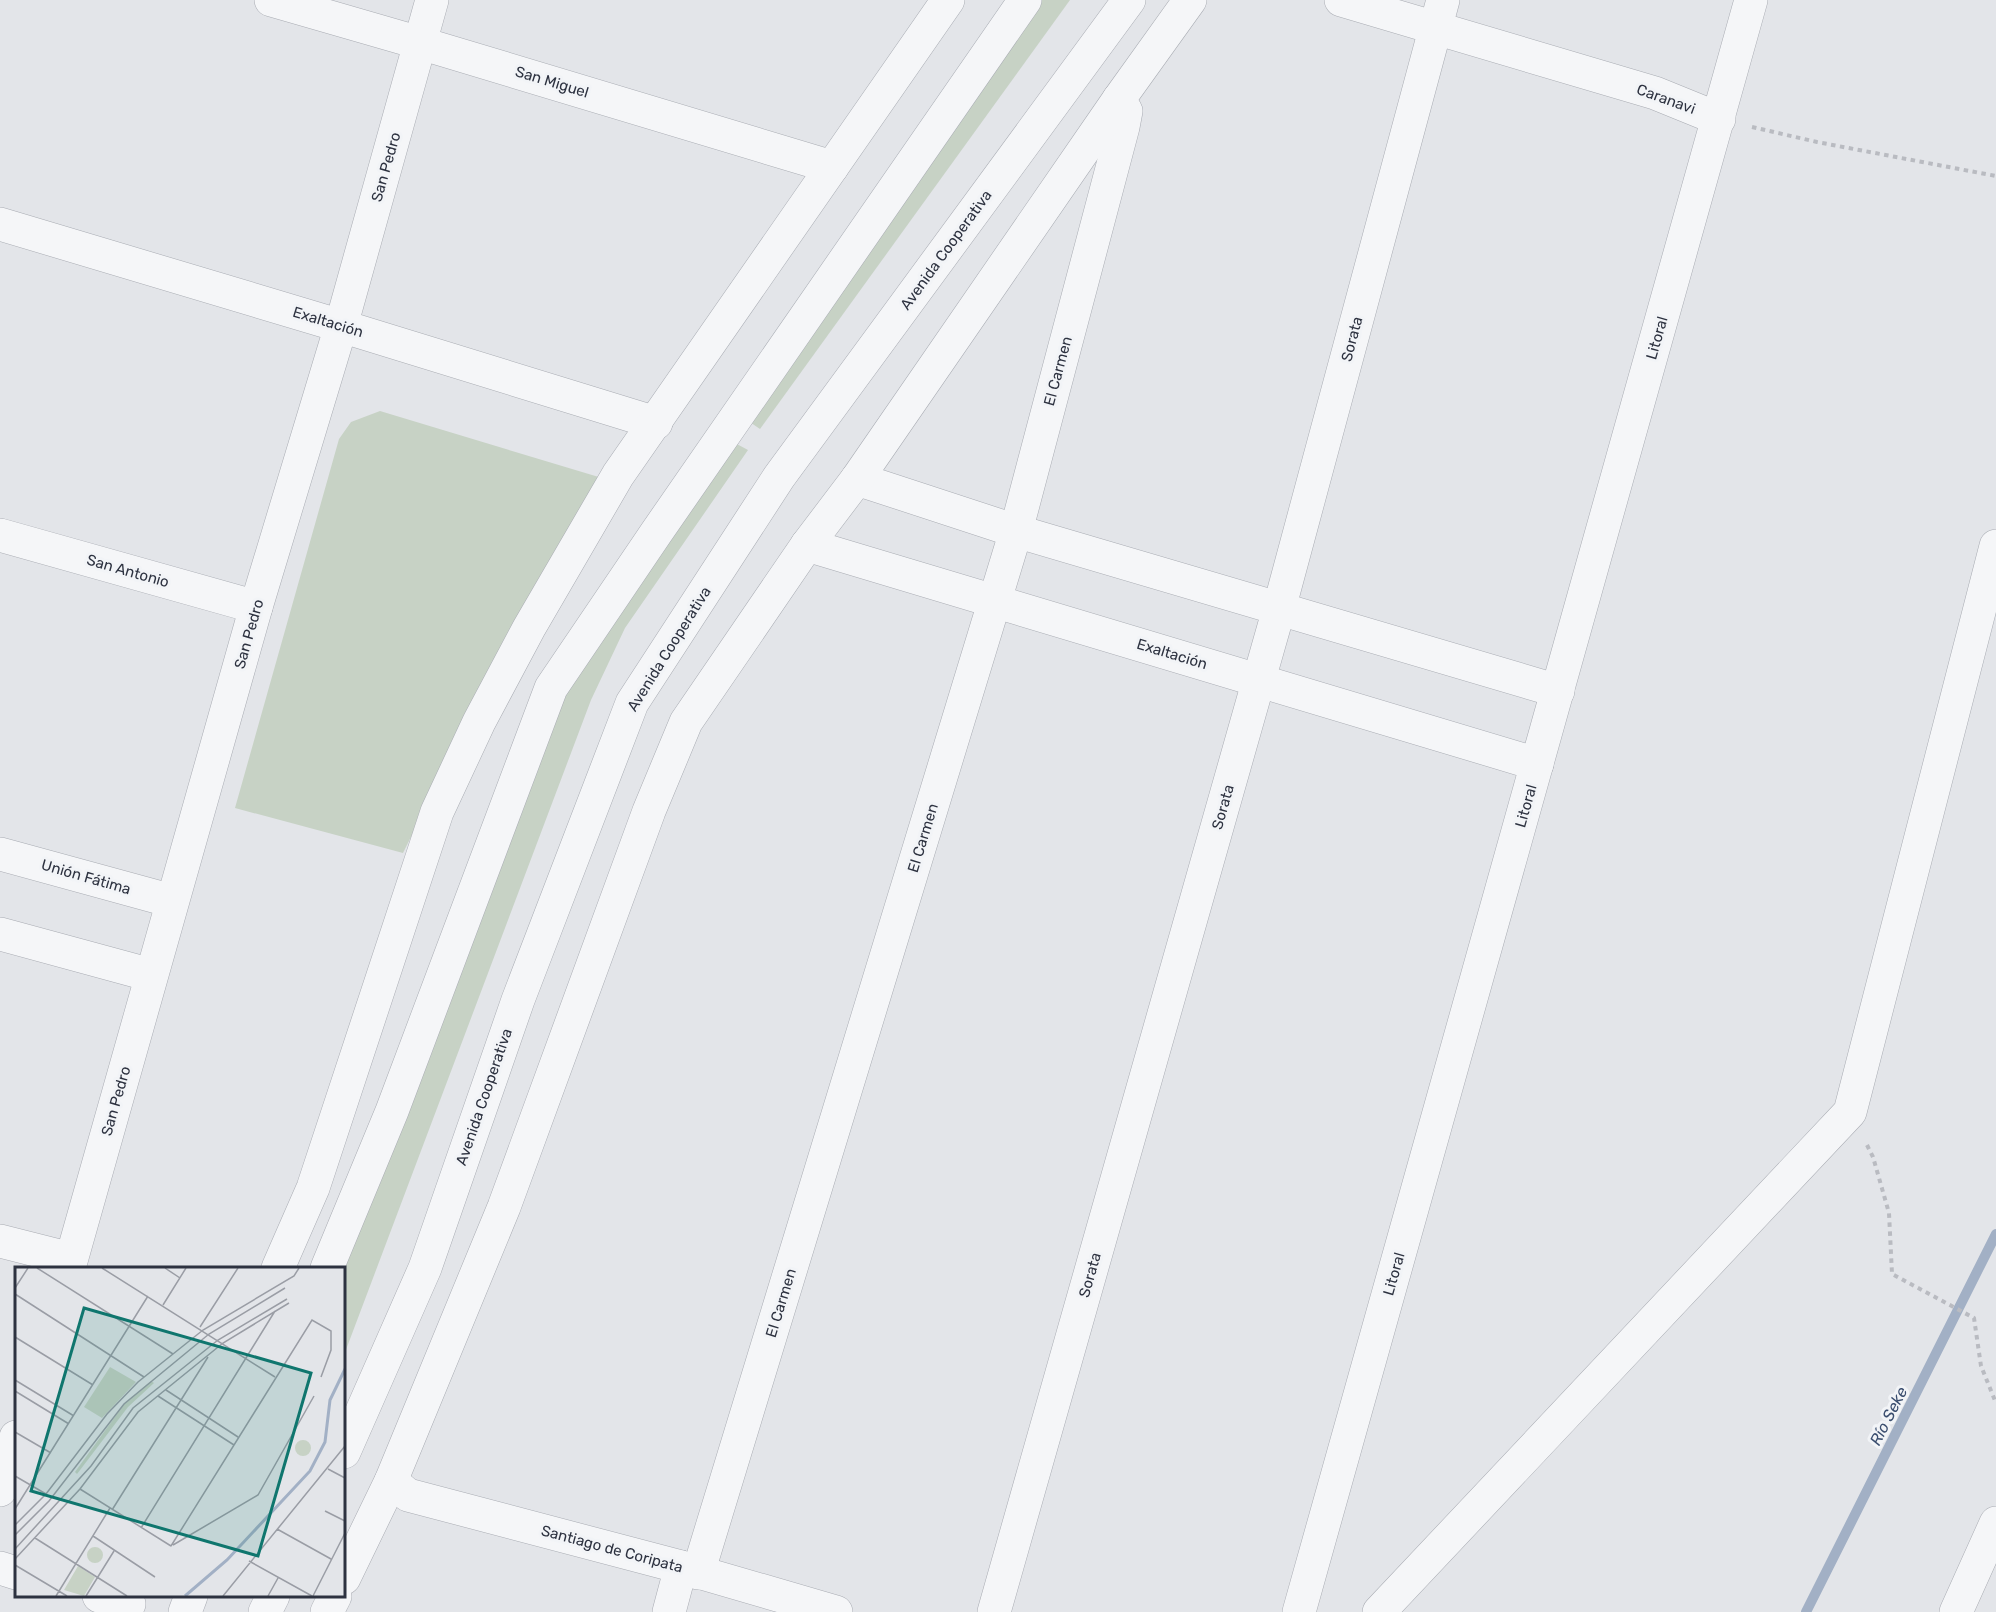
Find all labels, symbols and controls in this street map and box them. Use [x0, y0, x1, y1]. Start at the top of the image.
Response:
street label: San Miguel [513, 62, 591, 102]
street label: Caranavi [1634, 80, 1698, 118]
street label: San Pedro [368, 130, 404, 204]
street label: Avenida Cooperativa [896, 187, 996, 313]
street label: Exaltación [291, 303, 365, 341]
street label: Litoral [1642, 314, 1672, 362]
street label: Sorata [1337, 315, 1367, 363]
street label: El Carmen [1040, 334, 1076, 408]
street label: San Antonio [85, 551, 171, 591]
street label: Avenida Cooperativa [623, 583, 715, 715]
street label: San Pedro [231, 597, 267, 671]
street label: Exaltación [1135, 635, 1209, 673]
street label: Sorata [1208, 782, 1238, 832]
street label: Litoral [1511, 782, 1541, 830]
street label: El Carmen [904, 801, 942, 875]
street label: Unión Fátima [39, 856, 133, 898]
street label: Avenida Cooperativa [452, 1026, 516, 1168]
street label: San Pedro [98, 1064, 134, 1138]
street label: Sorata [1075, 1250, 1105, 1300]
street label: Litoral [1379, 1250, 1409, 1298]
street label: El Carmen [762, 1266, 800, 1340]
inset map [15, 1267, 345, 1597]
water label: Río Seke [1866, 1384, 1911, 1449]
street label: Santiago de Coripata [539, 1521, 685, 1577]

